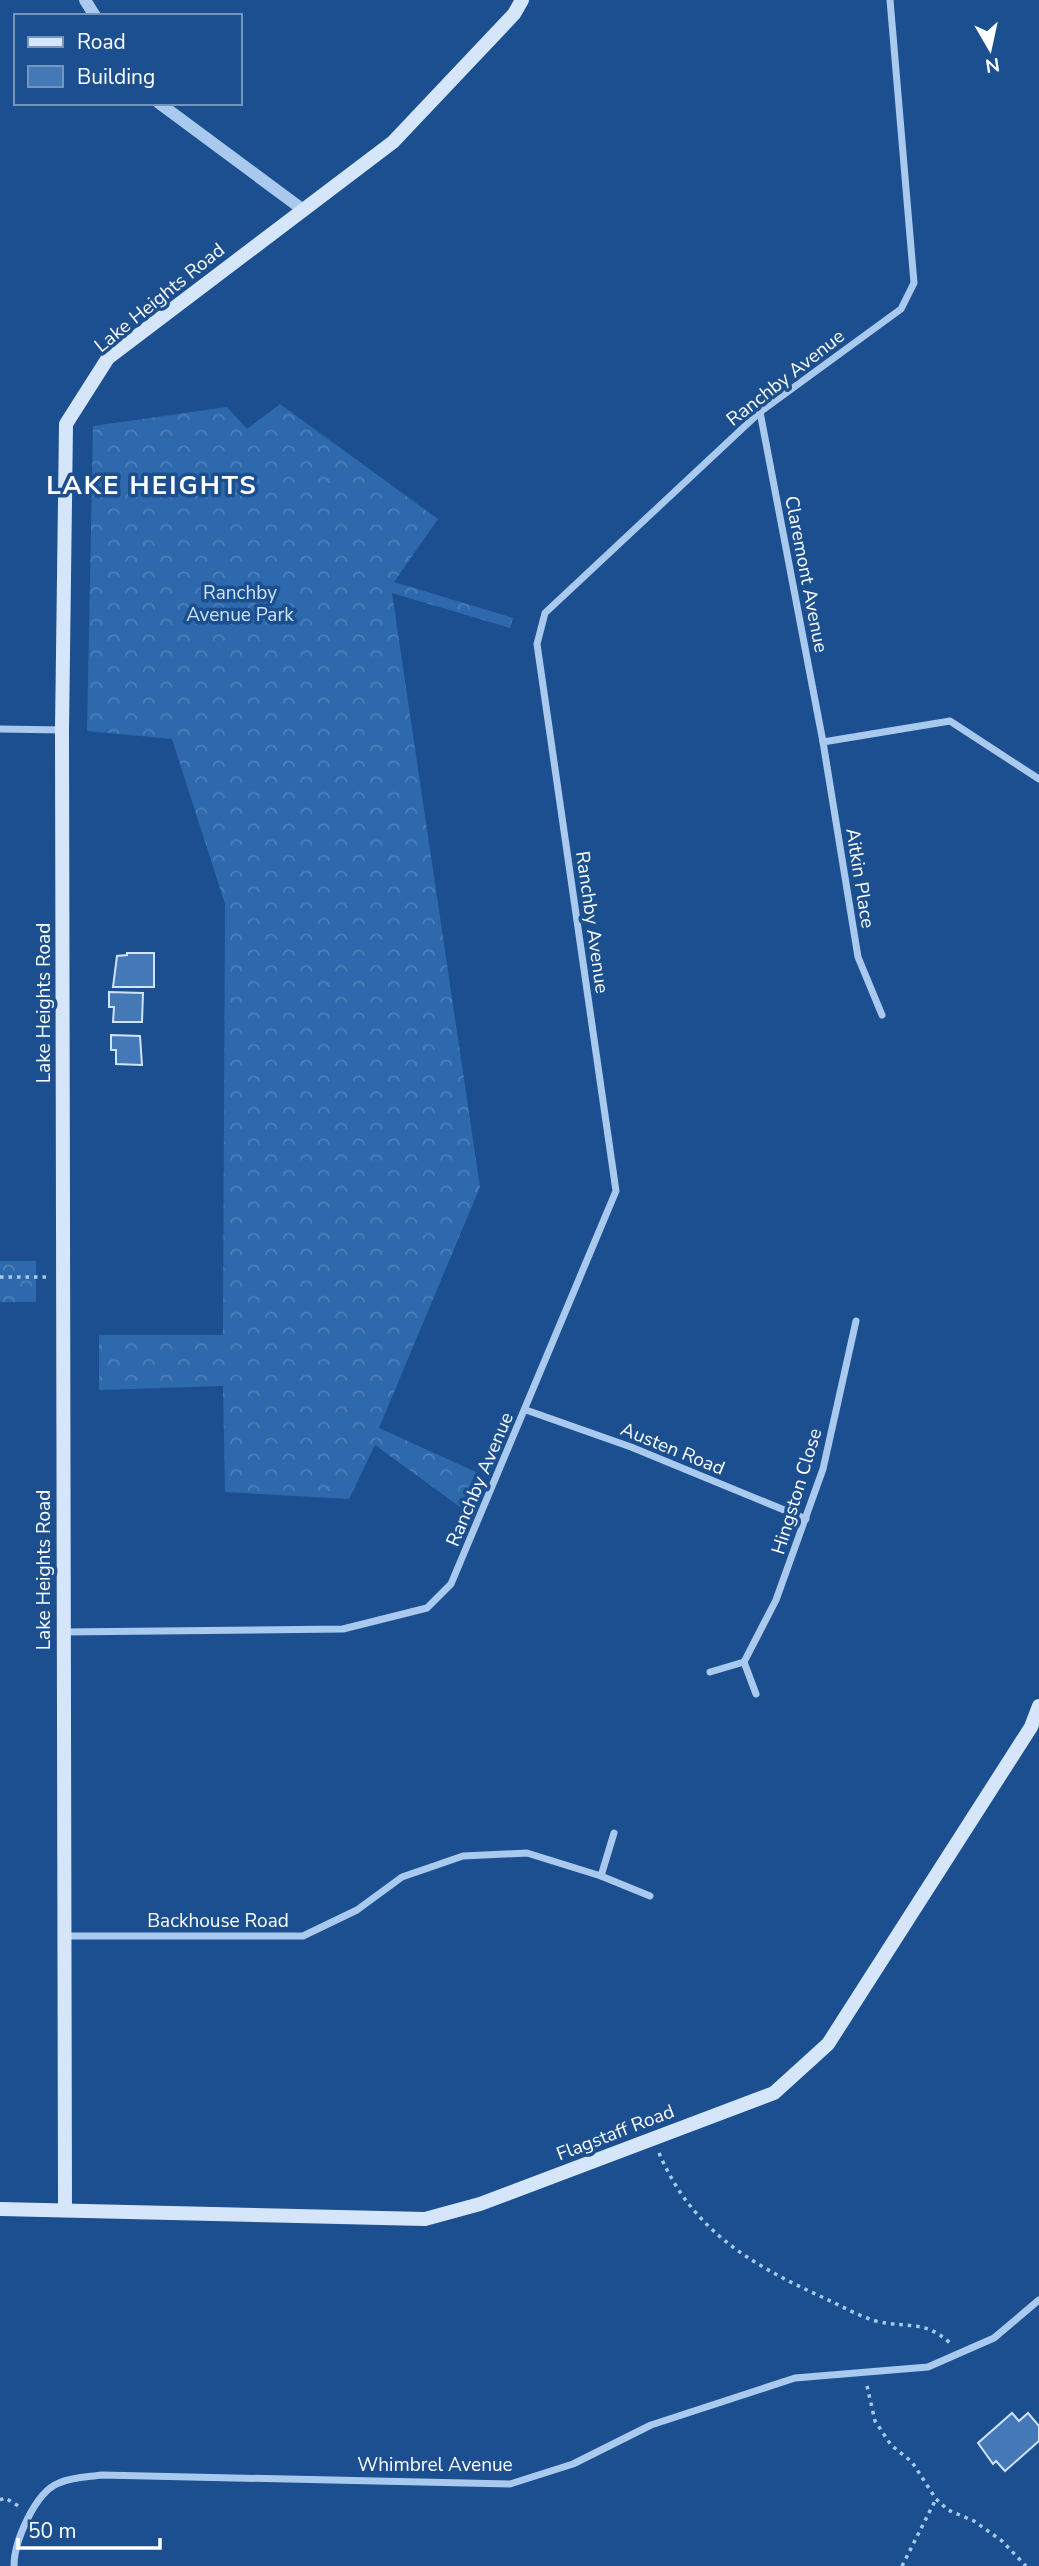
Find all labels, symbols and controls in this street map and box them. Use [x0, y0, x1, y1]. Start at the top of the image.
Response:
legend [14, 14, 242, 105]
north arrow [955, 14, 1025, 84]
text: Road [77, 28, 126, 56]
text: N [983, 51, 1002, 79]
text: Building [77, 63, 155, 91]
street label: Lake Heights Road [89, 237, 230, 358]
street label: Ranchby Avenue [721, 323, 850, 432]
district label: LAKE HEIGHTS [46, 468, 258, 503]
street label: Claremont Avenue [778, 494, 834, 655]
park label: Ranchby Avenue Park [186, 580, 294, 628]
street label: Aitkin Place [839, 826, 881, 930]
street label: Ranchby Avenue [569, 849, 615, 995]
street label: Lake Heights Road [31, 923, 57, 1083]
street label: Ranchby Avenue [440, 1408, 520, 1550]
street label: Austen Road [617, 1416, 729, 1482]
street label: Hingston Close [765, 1425, 829, 1558]
street label: Lake Heights Road [31, 1490, 57, 1650]
street label: Backhouse Road [147, 1908, 289, 1934]
street label: Flagstaff Road [553, 2098, 678, 2167]
street label: Whimbrel Avenue [357, 2452, 513, 2478]
scale bar [18, 2506, 159, 2550]
text: 50 m [28, 2517, 77, 2545]

